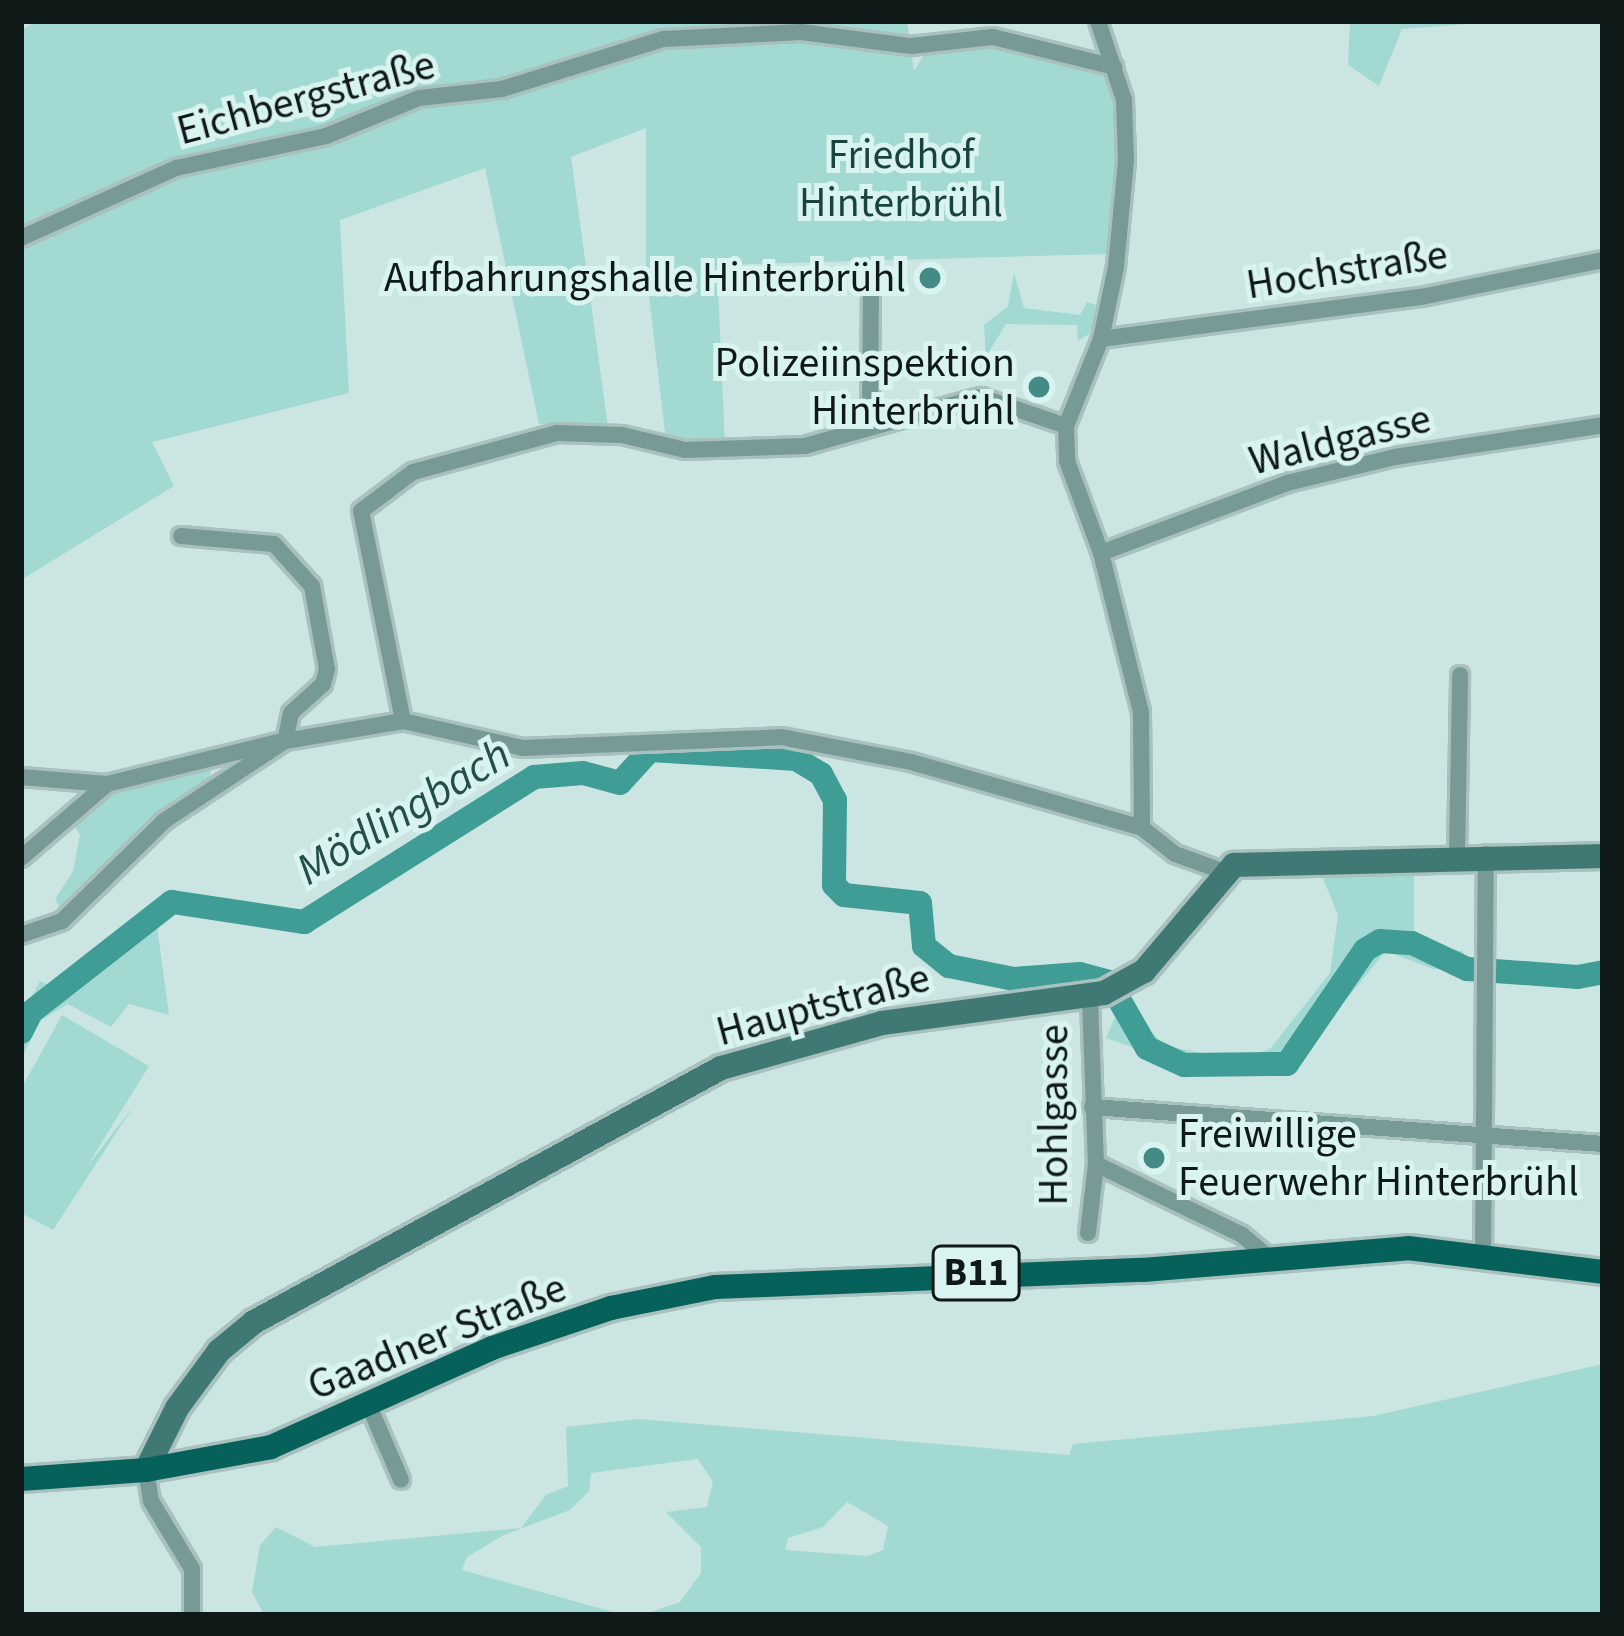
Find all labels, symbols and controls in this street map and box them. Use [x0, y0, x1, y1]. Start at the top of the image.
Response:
street label: Eichbergstraße [172, 39, 440, 157]
park label: Friedhof Hinterbrühl [799, 130, 1003, 228]
street label: Hochstraße [1243, 229, 1451, 311]
place label: Aufbahrungshalle Hinterbrühl [384, 253, 906, 303]
marker: Aufbahrungshalle Hinterbrühl [917, 265, 943, 291]
place label: Polizeiinspektion Hinterbrühl [715, 338, 1015, 436]
marker: Polizeiinspektion Hinterbrühl [1026, 374, 1052, 400]
street label: Waldgasse [1244, 393, 1436, 487]
water label: Mödlingbach [287, 728, 521, 898]
street label: Hauptstraße [711, 952, 935, 1058]
street label: Hohlgasse [1029, 1024, 1079, 1206]
place label: Freiwillige Feuerwehr Hinterbrühl [1178, 1109, 1579, 1208]
marker: Freiwillige Feuerwehr Hinterbrühl [1141, 1145, 1167, 1171]
road number: B11 [931, 1240, 1021, 1306]
street label: Gaadner Straße [301, 1262, 573, 1412]

